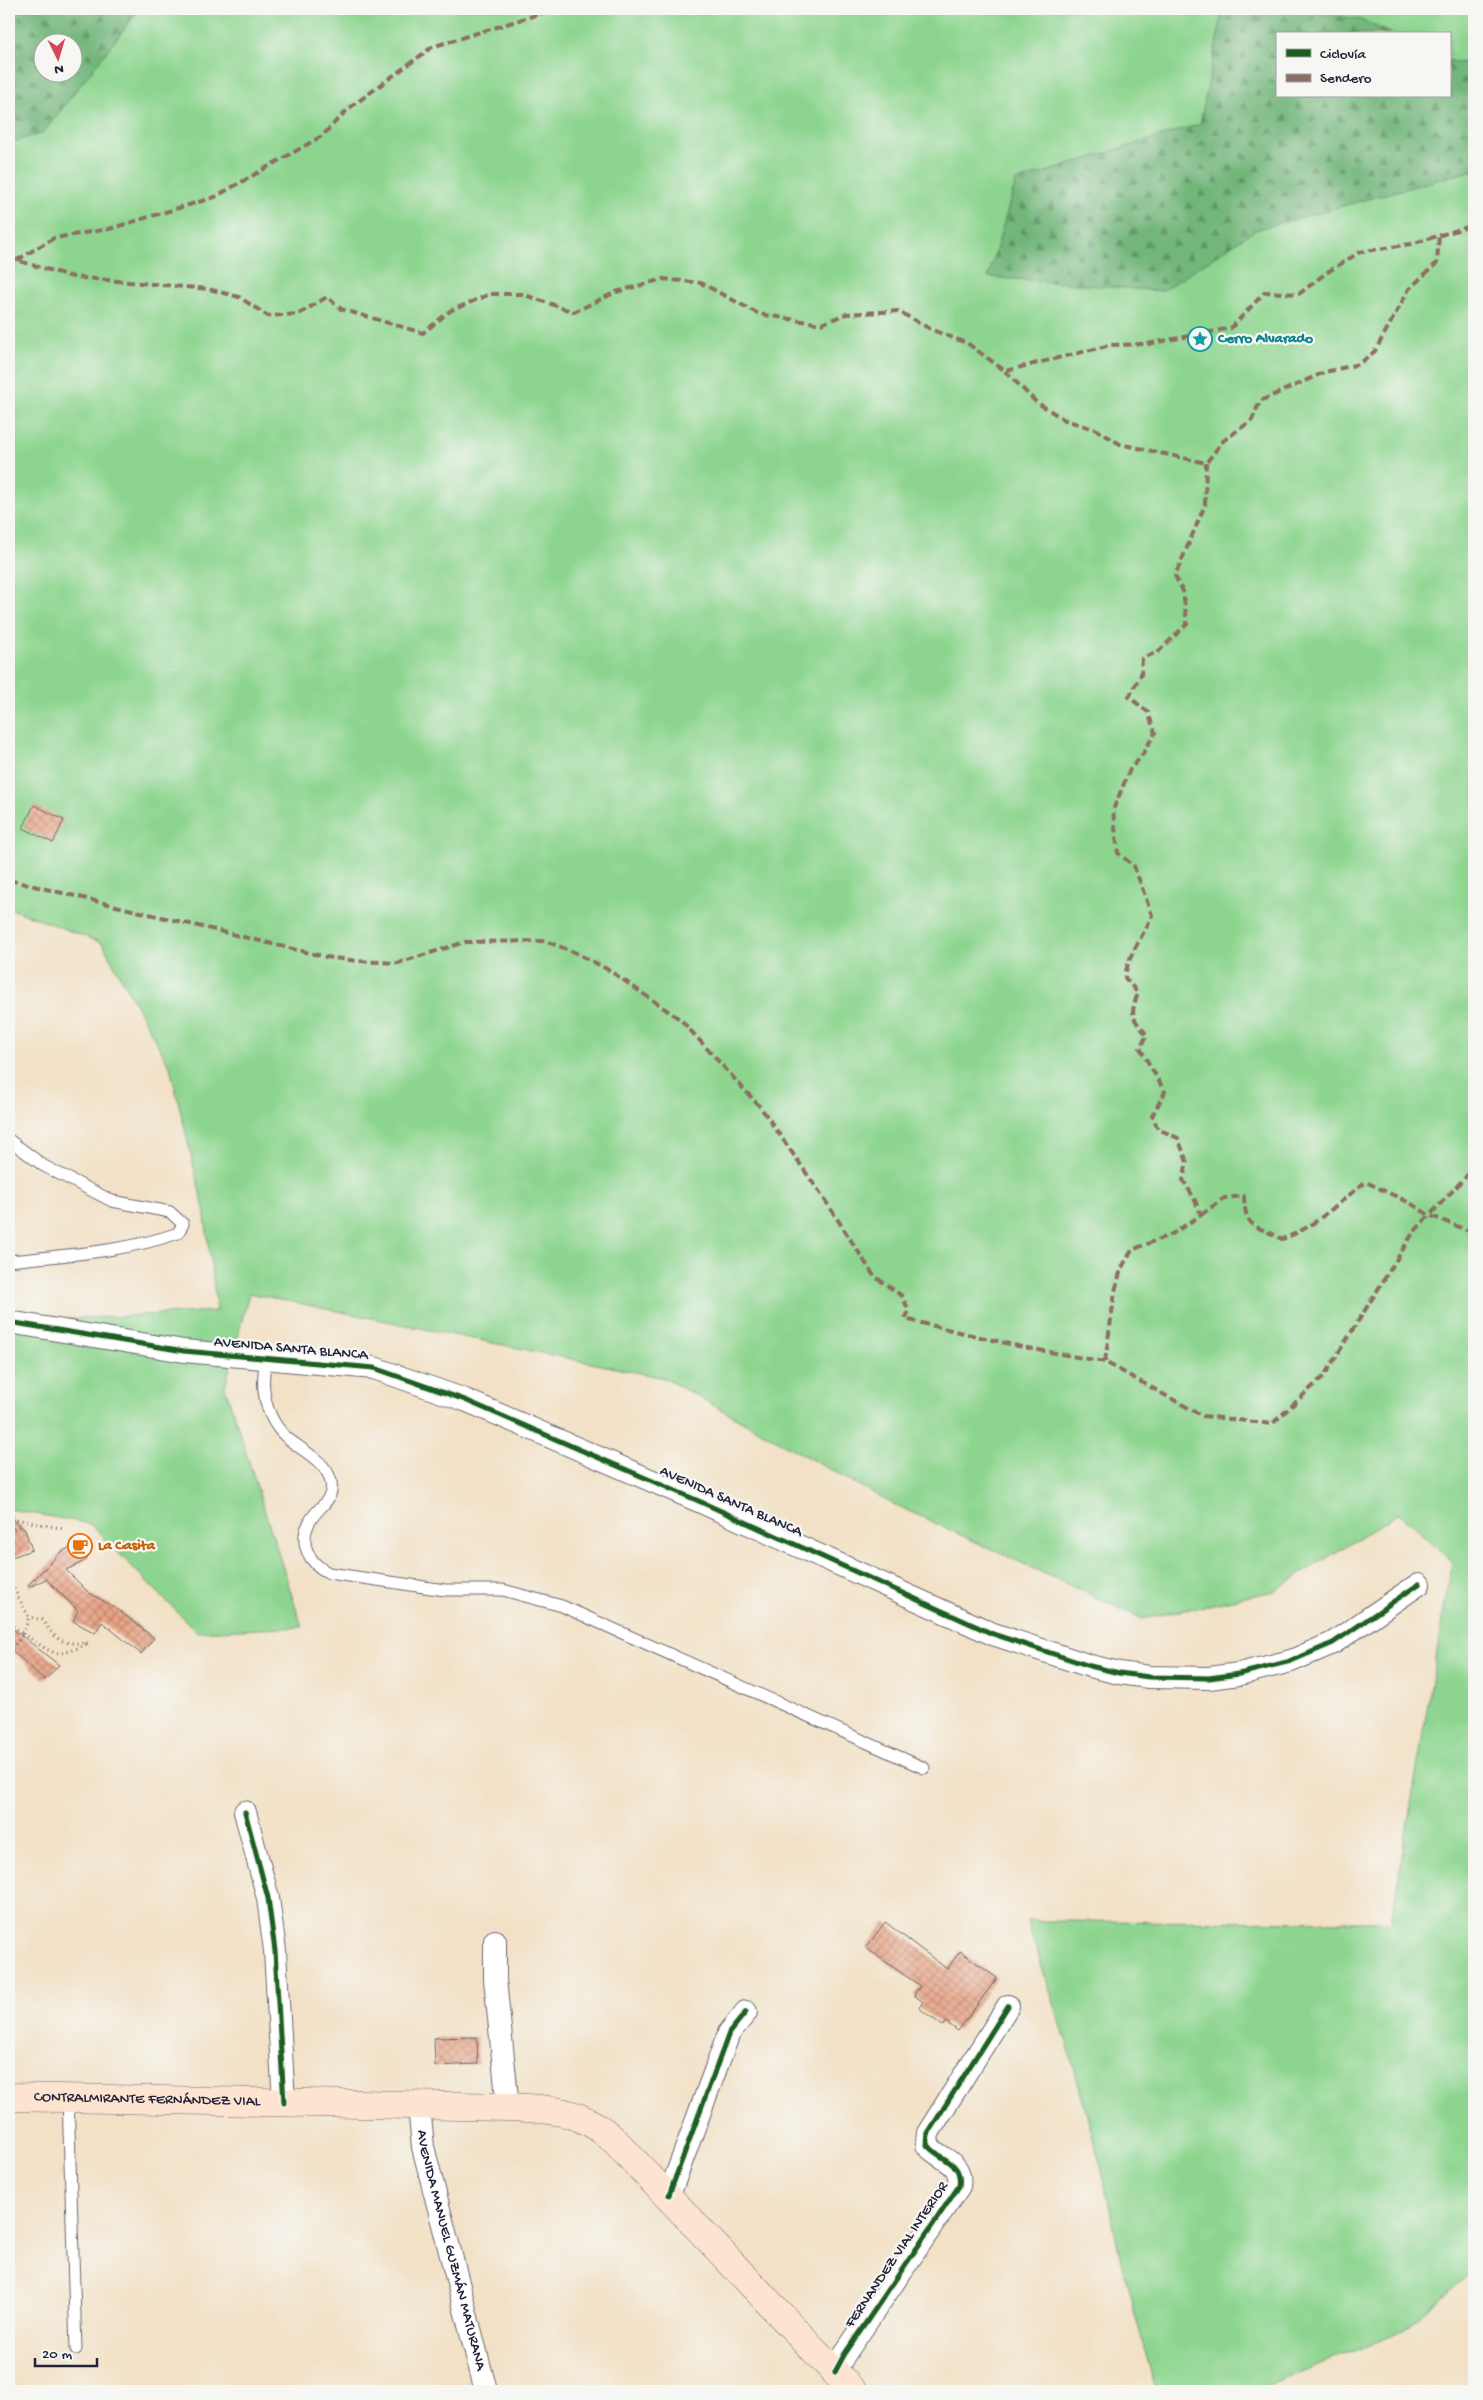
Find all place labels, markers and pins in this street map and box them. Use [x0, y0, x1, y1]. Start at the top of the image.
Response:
place icon: Cerro Alvarado [1187, 326, 1213, 352]
place label: Cerro Alvarado [1217, 330, 1313, 348]
cafe icon: La Casita [67, 1533, 93, 1559]
place label: La Casita [98, 1537, 156, 1555]

